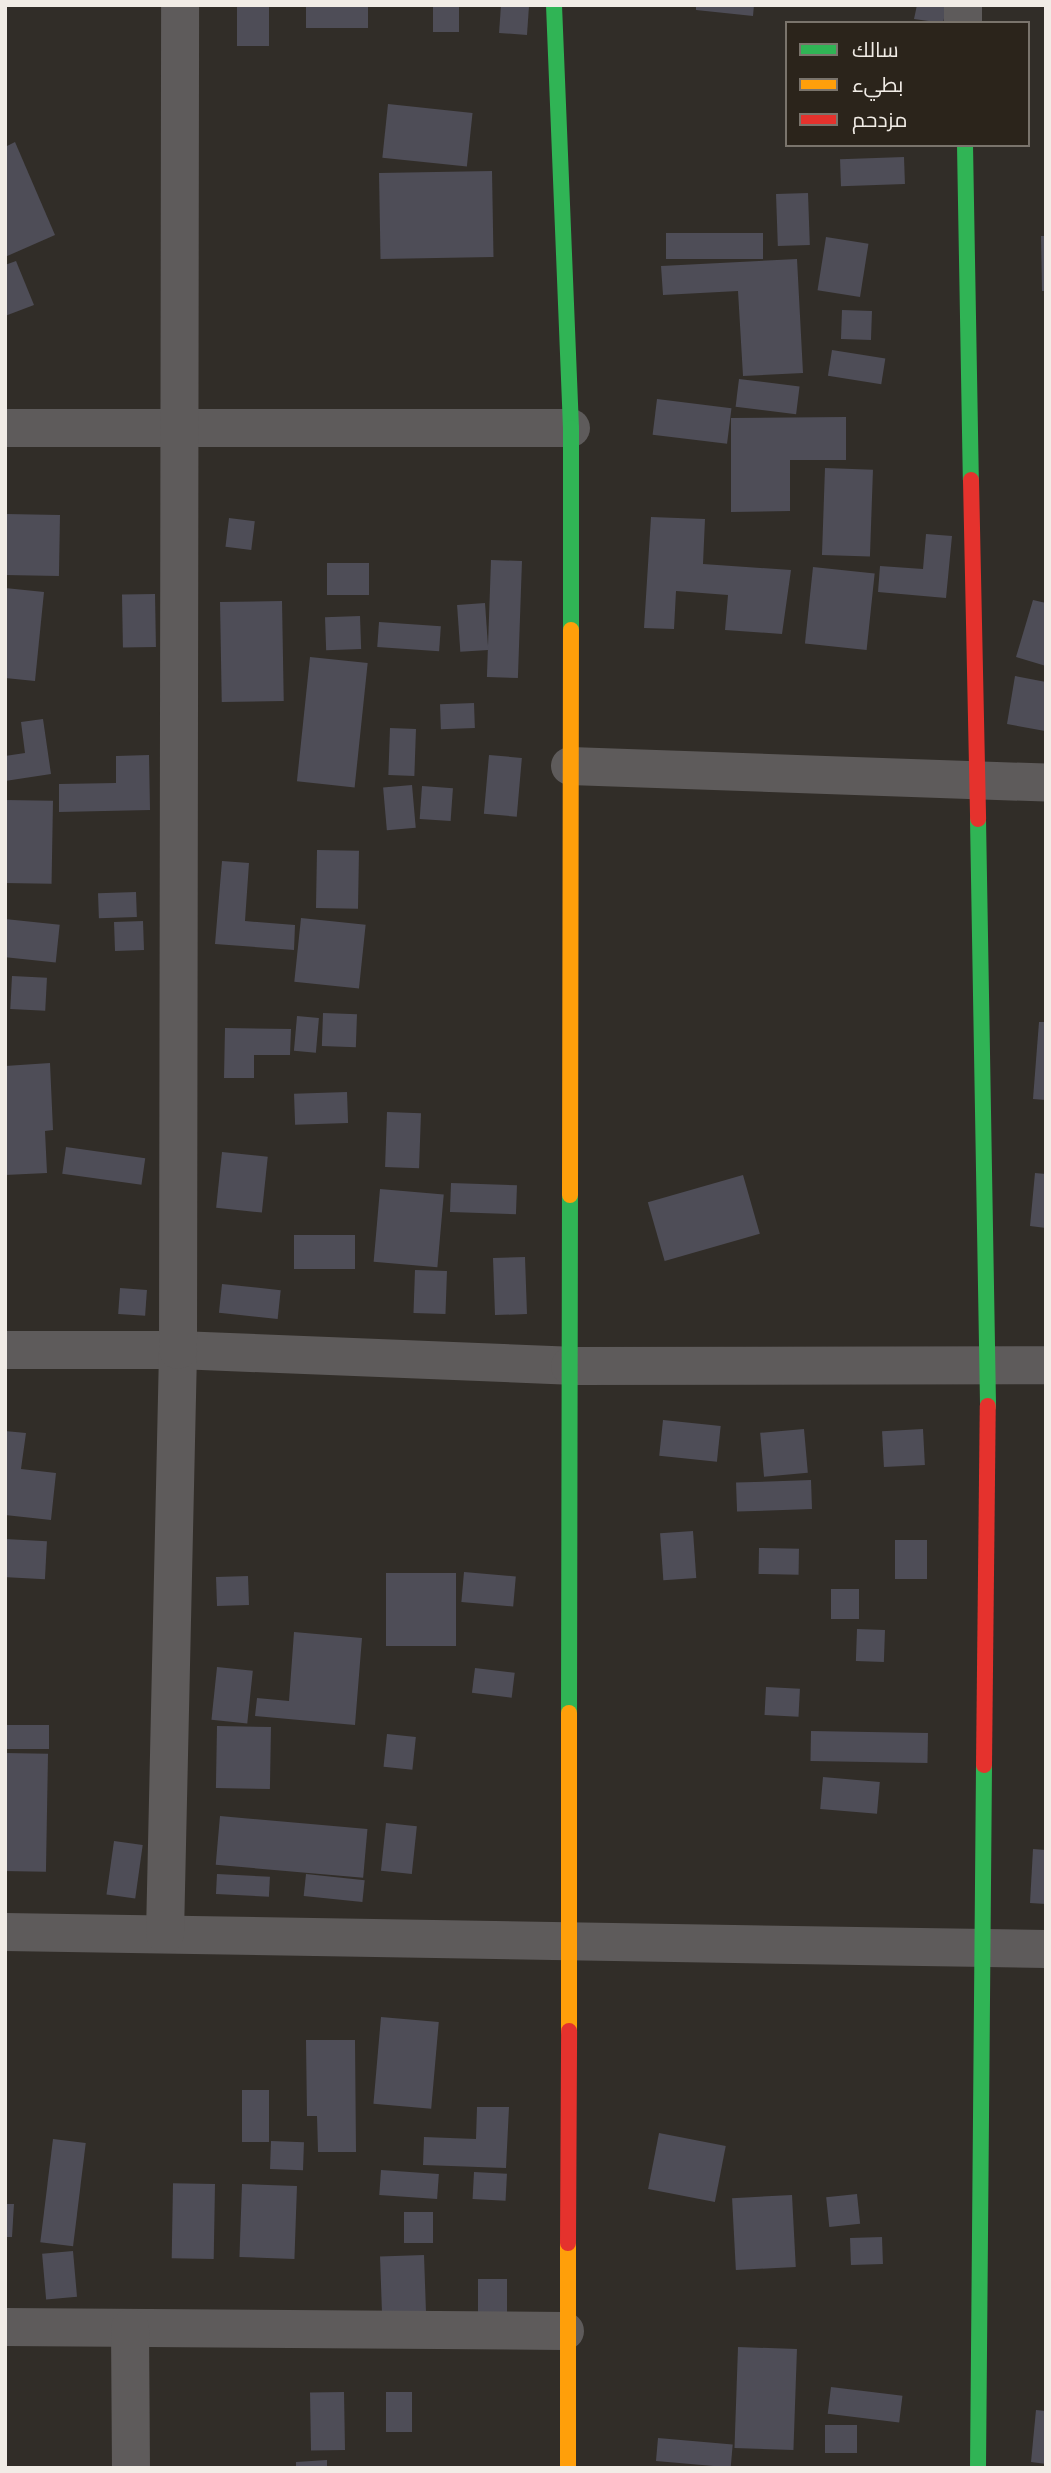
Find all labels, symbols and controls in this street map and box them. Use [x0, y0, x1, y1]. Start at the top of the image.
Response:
legend [785, 21, 1030, 147]
text: سالك [852, 35, 899, 65]
text: بطيء [852, 70, 903, 100]
text: مزدحم [852, 105, 907, 135]

